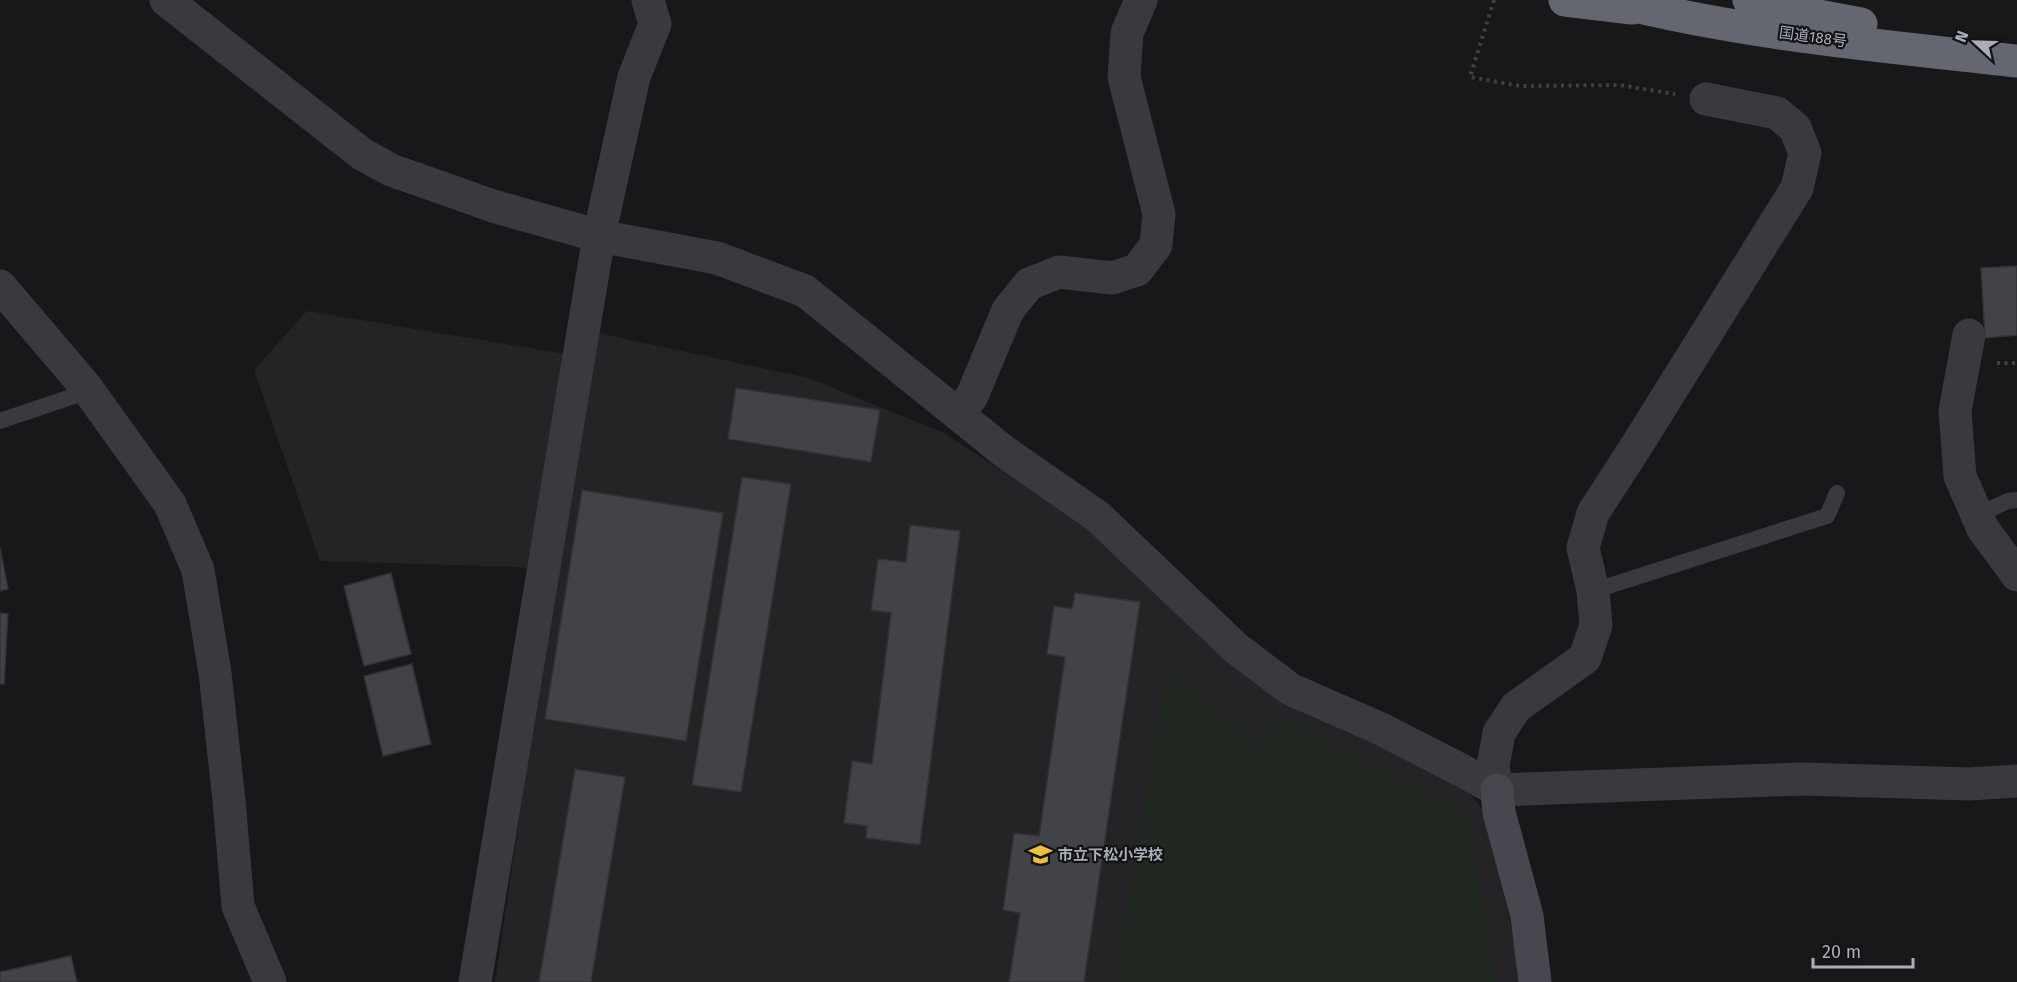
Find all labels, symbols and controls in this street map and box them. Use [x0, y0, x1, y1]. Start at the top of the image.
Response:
north arrow [1945, 12, 2005, 72]
street label: 国道188号 [1778, 23, 1848, 51]
text: N [1951, 28, 1972, 45]
school or university icon: 市立下松小学校 [1027, 842, 1053, 868]
place label: 市立下松小学校 [1058, 846, 1163, 864]
scale bar [1813, 931, 1914, 969]
text: 20 m [1822, 941, 1861, 963]

